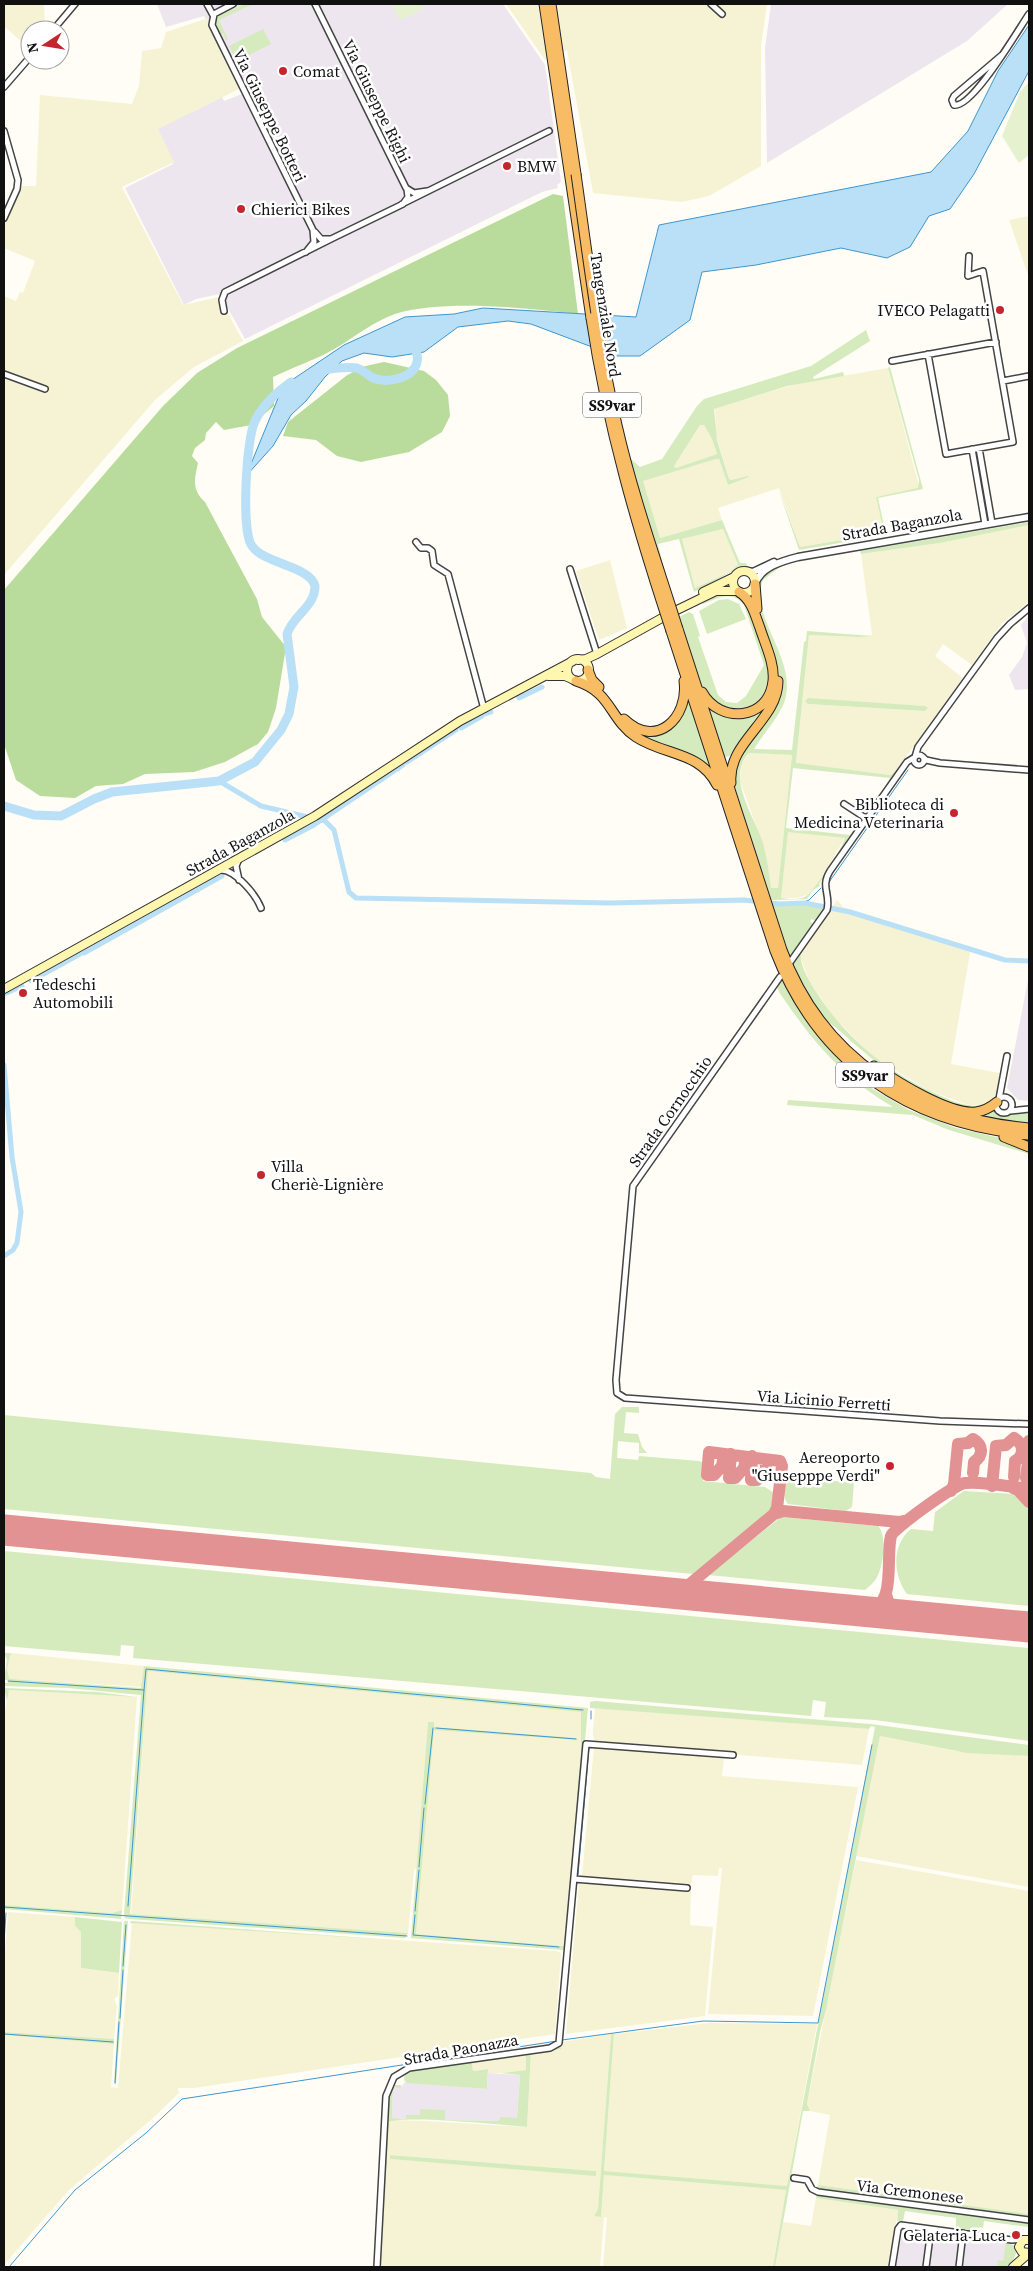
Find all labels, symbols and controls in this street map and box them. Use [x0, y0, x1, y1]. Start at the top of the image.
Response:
north arrow [20, 20, 70, 70]
street label: Via Giuseppe Righi [338, 36, 417, 167]
text: N [21, 41, 43, 55]
street label: Via Giuseppe Botteri [228, 44, 312, 186]
place label: Comat [293, 60, 340, 82]
marker: Comat [277, 65, 289, 77]
place label: BMW [517, 155, 557, 177]
marker: BMW [501, 160, 513, 172]
place label: Chierici Bikes [251, 198, 350, 220]
marker: Chierici Bikes [235, 203, 247, 215]
street label: Tangenziale Nord [585, 251, 627, 379]
place label: IVECO Pelagatti [877, 299, 990, 321]
marker: IVECO Pelagatti [994, 304, 1006, 316]
road number: SS9var [583, 392, 641, 418]
street label: Strada Baganzola [840, 502, 964, 545]
place label: Biblioteca di Medicina Veterinaria [794, 793, 945, 833]
street label: Strada Baganzola [182, 803, 299, 881]
marker: Biblioteca di Medicina Veterinaria [948, 807, 960, 819]
place label: Tedeschi Automobili [33, 973, 113, 1013]
marker: Tedeschi Automobili [17, 987, 29, 999]
street label: Strada Cornocchio [623, 1051, 717, 1171]
road number: SS9var [836, 1062, 894, 1088]
place label: Villa Cheriè-Lignière [271, 1155, 384, 1195]
marker: Villa Cheriè-Lignière [255, 1169, 267, 1181]
street label: Via Licinio Ferretti [756, 1384, 892, 1416]
place label: Aereoporto "Giusepppe Verdi" [752, 1446, 880, 1486]
marker: Aereoporto "Giusepppe Verdi" [884, 1460, 896, 1472]
street label: Strada Paonazza [402, 2028, 521, 2070]
street label: Via Cremonese [855, 2174, 965, 2208]
place label: Gelateria Luca [903, 2224, 1007, 2246]
marker: Gelateria Luca [1010, 2229, 1022, 2241]

